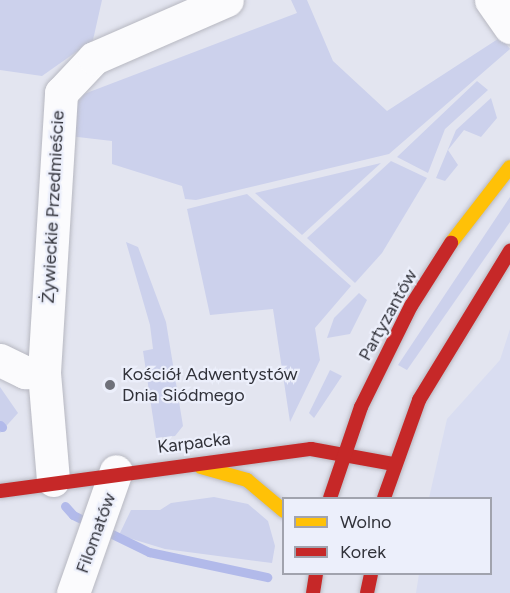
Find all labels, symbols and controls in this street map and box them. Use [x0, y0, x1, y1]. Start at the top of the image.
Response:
street label: Żywieckie Przedmieście [37, 110, 69, 304]
street label: Partyzantów [354, 266, 422, 364]
place label: Kościół Adwentystów Dnia Siódmego [122, 364, 298, 406]
marker: Kościół Adwentystów Dnia Siódmego [103, 378, 117, 392]
street label: Karpacka [156, 428, 232, 458]
street label: Filomatów [72, 490, 120, 576]
legend [282, 497, 492, 575]
text: Wolno [340, 511, 391, 533]
text: Korek [340, 541, 386, 563]

